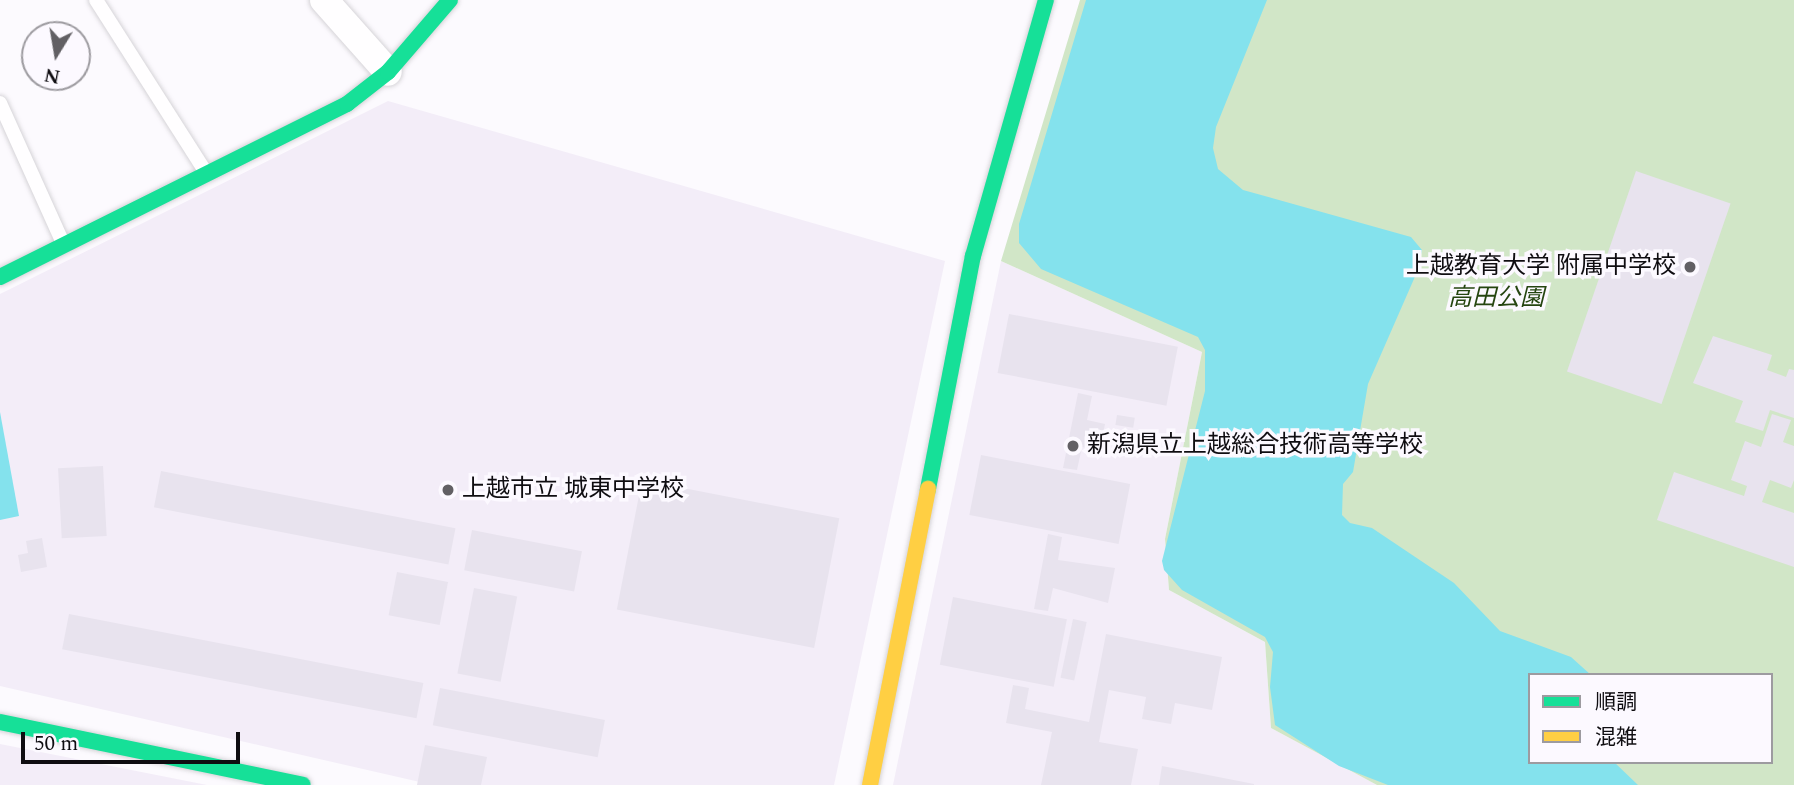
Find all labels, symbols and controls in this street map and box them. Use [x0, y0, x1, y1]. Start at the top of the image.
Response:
north arrow [21, 21, 91, 91]
text: N [42, 59, 63, 91]
place label: 上越教育大学 附属中学校 [1406, 253, 1676, 281]
marker: 上越教育大学 附属中学校 [1682, 259, 1698, 275]
park label: 高田公園 [1448, 285, 1544, 313]
place label: 新潟県立上越総合技術高等学校 [1087, 432, 1423, 460]
marker: 新潟県立上越総合技術高等学校 [1065, 438, 1081, 454]
place label: 上越市立 城東中学校 [462, 476, 684, 504]
marker: 上越市立 城東中学校 [440, 482, 456, 498]
legend [1528, 673, 1773, 764]
text: 順調 [1595, 687, 1637, 719]
scale bar [24, 718, 243, 762]
text: 混雑 [1595, 722, 1637, 754]
text: 50 m [34, 728, 78, 760]

